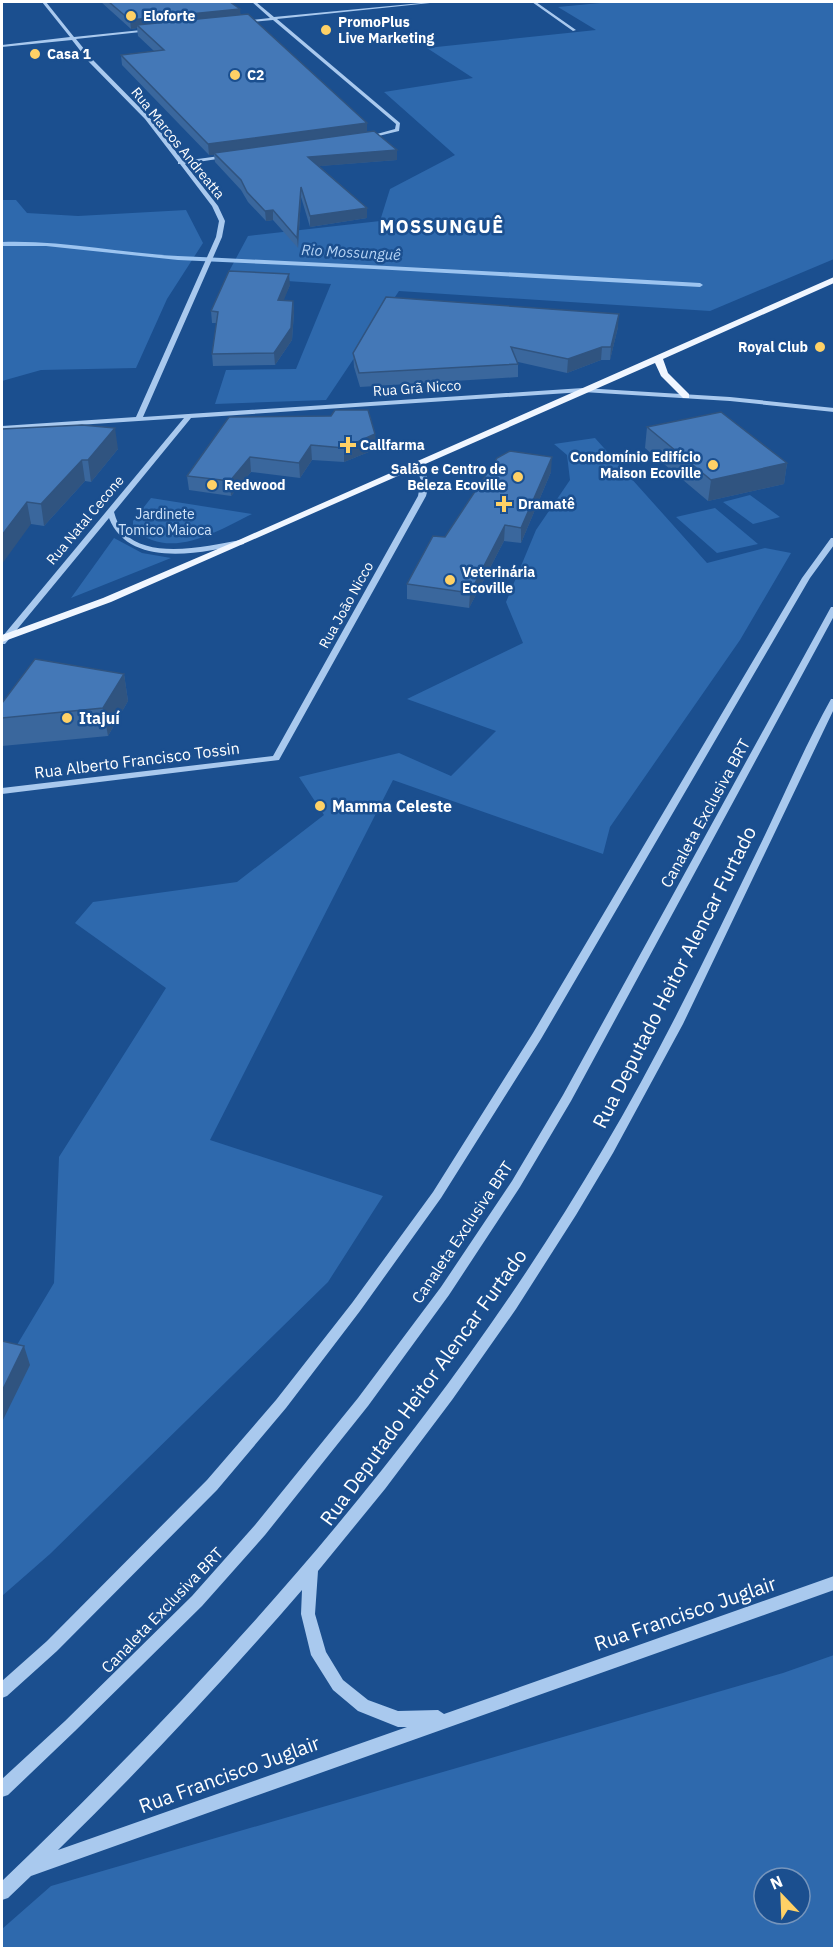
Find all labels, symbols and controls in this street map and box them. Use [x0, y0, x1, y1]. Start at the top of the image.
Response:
place label: Eloforte [143, 7, 195, 25]
marker: Eloforte [124, 9, 138, 23]
place label: PromoPlus Live Marketing [338, 13, 434, 47]
marker: PromoPlus Live Marketing [319, 23, 333, 37]
place label: Casa 1 [47, 45, 91, 63]
marker: Casa 1 [28, 47, 42, 61]
place label: C2 [247, 66, 265, 84]
marker: C2 [228, 68, 242, 82]
street label: Rua Marcos Andreatta [127, 83, 229, 203]
district label: MOSSUNGUÊ [379, 215, 505, 238]
water label: Rio Mossunguê [301, 240, 402, 264]
place label: Royal Club [738, 338, 808, 356]
marker: Royal Club [813, 340, 827, 354]
street label: Rua Grã Nicco [372, 376, 462, 400]
place label: Callfarma [360, 436, 425, 454]
marker: Callfarma [341, 438, 355, 452]
place label: Condomínio Edifício Maison Ecoville [570, 448, 701, 482]
marker: Condomínio Edifício Maison Ecoville [706, 458, 720, 472]
place label: Salão e Centro de Beleza Ecoville [391, 460, 506, 494]
marker: Salão e Centro de Beleza Ecoville [511, 470, 525, 484]
street label: Rua Natal Cecone [42, 471, 128, 568]
place label: Redwood [224, 476, 286, 494]
marker: Redwood [205, 478, 219, 492]
marker: Dramatê [495, 495, 513, 513]
place label: Dramatê [518, 495, 575, 513]
park label: Jardinete Tomico Maioca [118, 505, 212, 539]
street label: Rua João Nicco [315, 558, 377, 652]
place label: Veterinária Ecoville [462, 563, 535, 597]
marker: Veterinária Ecoville [443, 573, 457, 587]
place label: Itajuí [79, 708, 120, 728]
marker: Itajuí [60, 711, 74, 725]
street label: Canaleta Exclusiva BRT [656, 735, 754, 891]
street label: Rua Alberto Francisco Tossin [33, 737, 241, 783]
place label: Mamma Celeste [332, 796, 452, 816]
marker: Mamma Celeste [313, 799, 327, 813]
street label: Rua Deputado Heitor Alencar Furtado [586, 821, 762, 1133]
street label: Canaleta Exclusiva BRT [407, 1157, 517, 1307]
street label: Rua Deputado Heitor Alencar Furtado [313, 1243, 533, 1531]
street label: Canaleta Exclusiva BRT [97, 1543, 227, 1677]
street label: Rua Francisco Juglair [590, 1569, 780, 1657]
street label: Rua Francisco Juglair [135, 1729, 323, 1819]
north arrow [752, 1866, 812, 1926]
text: N [767, 1871, 785, 1894]

